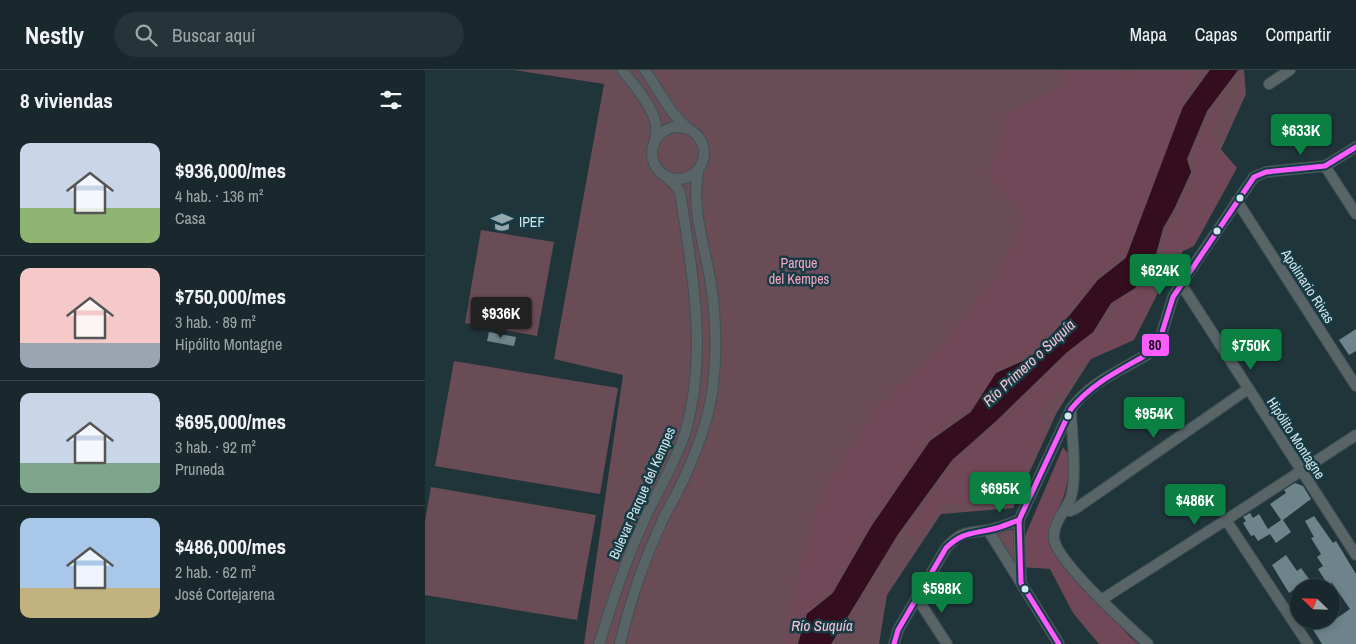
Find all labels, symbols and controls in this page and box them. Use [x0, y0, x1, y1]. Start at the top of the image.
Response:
search box [114, 12, 464, 57]
text: Nestly [25, 19, 84, 51]
icon: search [132, 21, 160, 49]
text: Buscar aquí [172, 22, 255, 48]
text: Mapa [1130, 22, 1167, 47]
text: Capas [1195, 22, 1237, 47]
text: Compartir [1265, 22, 1331, 47]
text: 8 viviendas [20, 86, 113, 115]
icon: filters [377, 86, 405, 114]
pin: $633K [1266, 114, 1336, 156]
text: $633K [1282, 119, 1320, 141]
text: $936,000/mes [175, 156, 286, 185]
icon: home [60, 163, 120, 223]
text: 4 hab. · 136 m² [175, 185, 263, 207]
unlabelled marker [1235, 193, 1245, 203]
text: Casa [175, 207, 206, 229]
school or university icon: IPEF [489, 209, 515, 235]
place label: IPEF [519, 213, 545, 231]
unlabelled marker [1212, 226, 1222, 236]
street label: Apolinario Rivas [1277, 245, 1339, 327]
park label: Parque del Kempes [769, 254, 830, 288]
pin: $624K [1125, 254, 1195, 296]
text: $624K [1141, 259, 1179, 281]
text: $750,000/mes [175, 282, 286, 311]
icon: home [60, 288, 120, 348]
pin: $936K [466, 296, 536, 339]
text: $936K [482, 302, 520, 324]
text: 3 hab. · 89 m² [175, 311, 256, 333]
water label: Río Primero o Suquía [978, 314, 1079, 411]
pin: $750K [1216, 328, 1286, 371]
text: Hipólito Montagne [175, 333, 282, 355]
line badge: 80 [1141, 333, 1170, 357]
text: $750K [1232, 334, 1270, 356]
text: 80 [1149, 336, 1161, 354]
street label: Hipólito Montagne [1263, 394, 1329, 482]
pin: $954K [1119, 396, 1189, 439]
text: $954K [1135, 402, 1173, 424]
text: $695,000/mes [175, 407, 286, 436]
unlabelled marker [1063, 411, 1073, 421]
icon: home [60, 413, 120, 473]
street label: Bulevar Parque del Kempes [605, 424, 679, 562]
text: 3 hab. · 92 m² [175, 436, 256, 458]
text: Pruneda [175, 458, 225, 480]
pin: $695K [965, 472, 1035, 514]
text: $695K [981, 477, 1019, 499]
pin: $486K [1160, 484, 1230, 526]
text: $486K [1176, 489, 1214, 511]
text: $486,000/mes [175, 532, 286, 561]
icon: home [60, 538, 120, 598]
text: 2 hab. · 62 m² [175, 561, 256, 583]
pin: $598K [907, 572, 977, 614]
text: $598K [923, 577, 961, 599]
north arrow [1290, 579, 1340, 629]
map controls [1290, 579, 1340, 629]
text: José Cortejarena [175, 583, 275, 605]
unlabelled marker [1020, 584, 1030, 594]
water label: Río Suquía [791, 615, 853, 636]

